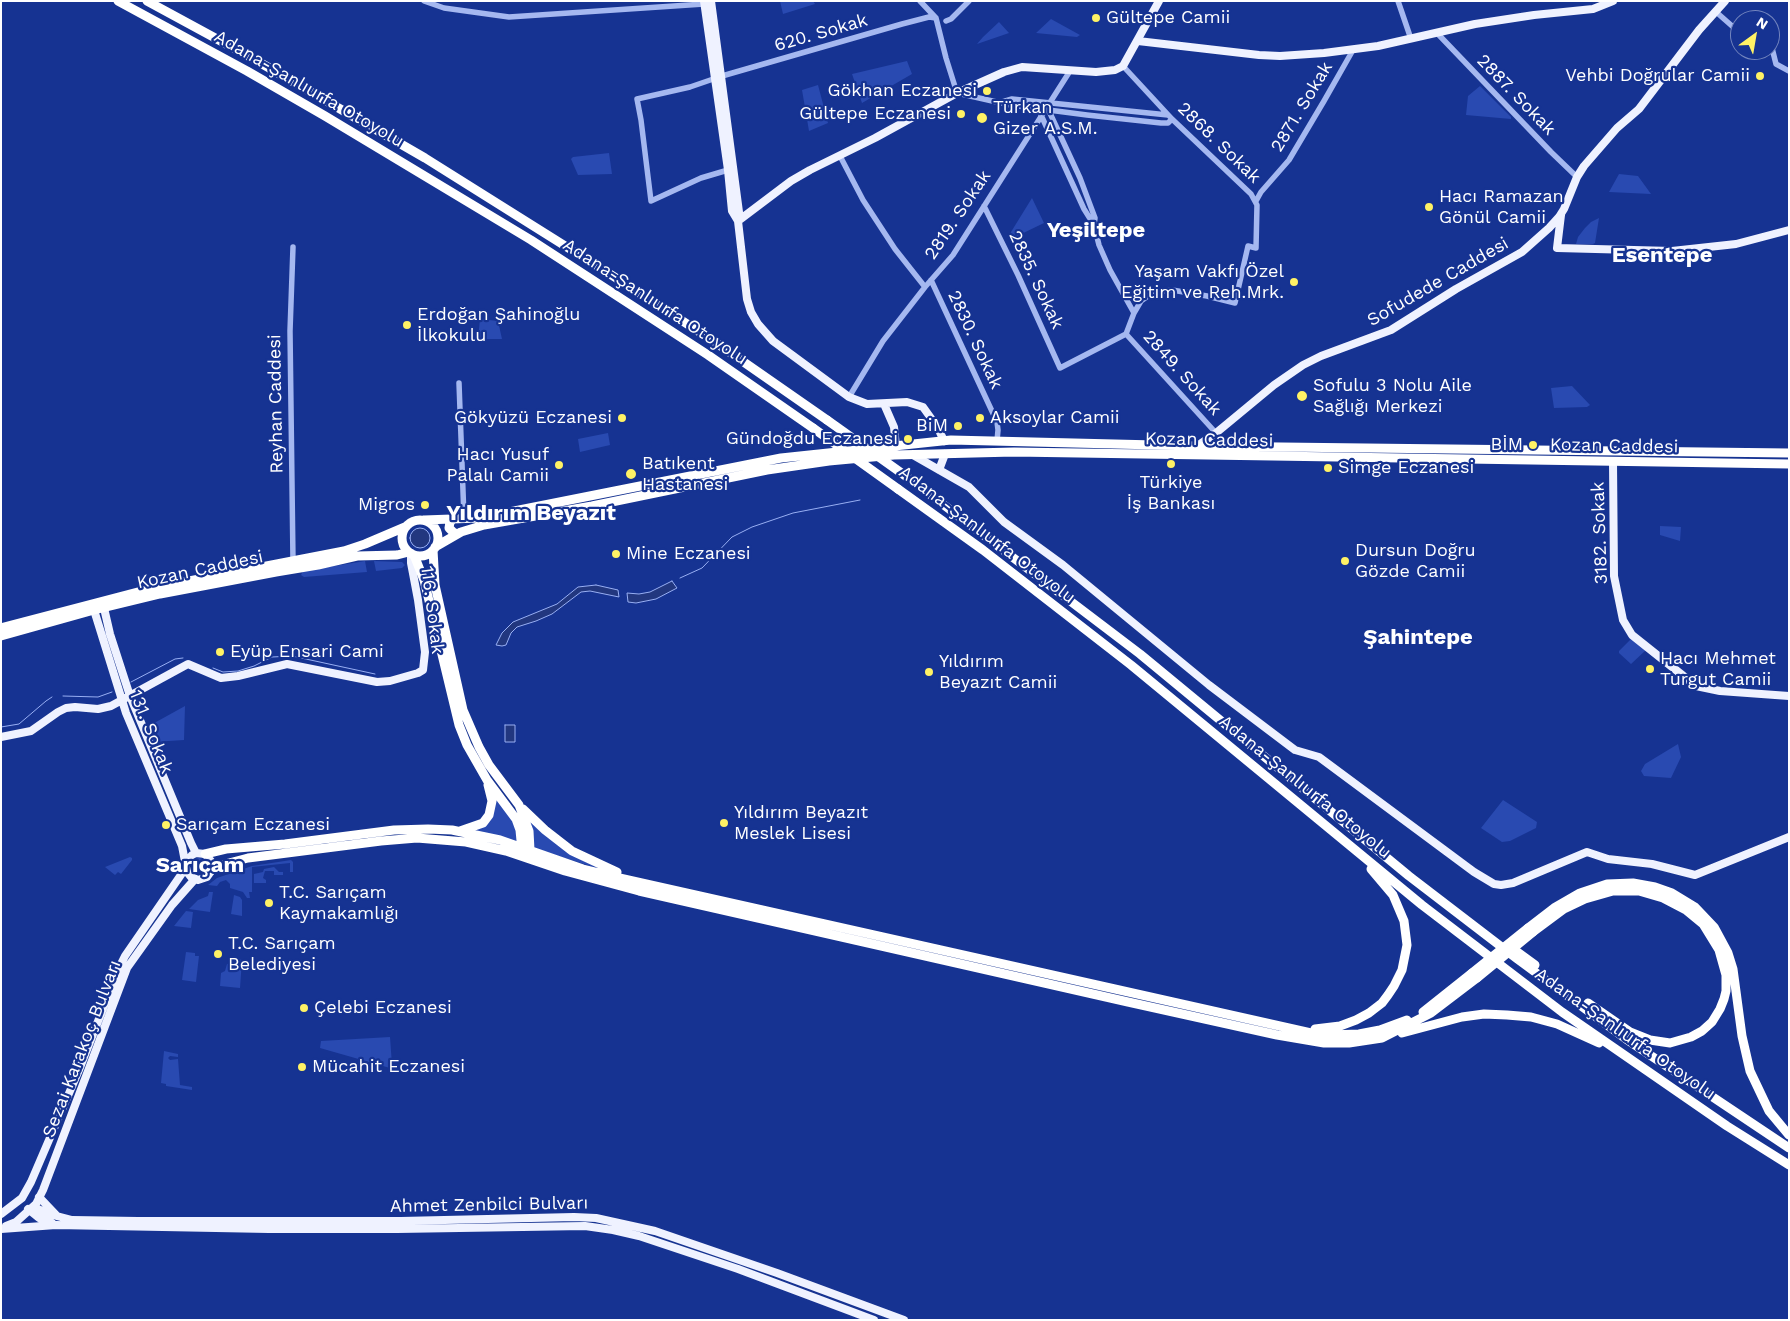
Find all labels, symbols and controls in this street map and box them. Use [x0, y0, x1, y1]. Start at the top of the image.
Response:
place label: Gültepe Camii [1106, 7, 1230, 29]
street label: 620. Sokak [772, 9, 870, 57]
north arrow [1730, 10, 1780, 60]
marker: Gültepe Camii [1090, 12, 1102, 24]
text: N [1754, 14, 1771, 33]
street label: Adana-Şanlıurfa Otoyolu [210, 26, 408, 152]
street label: 2887. Sokak [1472, 50, 1560, 140]
street label: 2871. Sokak [1267, 58, 1337, 156]
place label: Vehbi Doğrular Camii [1565, 65, 1750, 87]
marker: Vehbi Doğrular Camii [1754, 70, 1766, 82]
place label: Gökhan Eczanesi [828, 80, 977, 102]
marker: Gökhan Eczanesi [981, 85, 993, 97]
place label: Türkan Gizer A.S.M. [993, 97, 1097, 140]
street label: 2868. Sokak [1173, 98, 1265, 188]
place label: Gültepe Eczanesi [799, 103, 951, 125]
marker: Gültepe Eczanesi [955, 108, 967, 120]
marker: Türkan Gizer A.S.M. [975, 111, 989, 125]
street label: 2819. Sokak [920, 166, 996, 264]
place label: Hacı Ramazan Gönül Camii [1439, 186, 1564, 228]
marker: Hacı Ramazan Gönül Camii [1423, 201, 1435, 213]
district label: Yeşiltepe [1047, 218, 1145, 244]
street label: 2835. Sokak [1004, 227, 1068, 333]
street label: Sofudede Caddesi [1363, 233, 1513, 331]
street label: Adana-Şanlıurfa Otoyolu [559, 234, 751, 370]
district label: Esentepe [1612, 243, 1712, 269]
place label: Yaşam Vakfı Özel Eğitim ve Reh.Mrk. [1121, 261, 1284, 304]
marker: Yaşam Vakfı Özel Eğitim ve Reh.Mrk. [1288, 276, 1300, 288]
street label: 2830. Sokak [943, 287, 1007, 393]
place label: Erdoğan Şahinoğlu İlkokulu [417, 304, 580, 346]
marker: Erdoğan Şahinoğlu İlkokulu [401, 319, 413, 331]
street label: 2849. Sokak [1138, 326, 1226, 420]
street label: Reyhan Caddesi [264, 334, 288, 474]
place label: Sofulu 3 Nolu Aile Sağlığı Merkezi [1313, 375, 1472, 418]
marker: Sofulu 3 Nolu Aile Sağlığı Merkezi [1295, 389, 1309, 403]
place label: Gökyüzü Eczanesi [454, 407, 612, 429]
place label: Aksoylar Camii [990, 407, 1120, 429]
marker: Gökyüzü Eczanesi [616, 412, 628, 424]
marker: Aksoylar Camii [974, 412, 986, 424]
place label: BiM [916, 415, 948, 437]
marker: BiM [952, 420, 964, 432]
place label: Gündoğdu Eczanesi [726, 428, 898, 450]
street label: Kozan Caddesi [1145, 428, 1273, 452]
marker: Gündoğdu Eczanesi [902, 433, 914, 445]
place label: BİM [1491, 434, 1523, 456]
street label: Kozan Caddesi [1550, 434, 1678, 458]
marker: BİM [1527, 439, 1539, 451]
place label: Hacı Yusuf Palalı Camii [446, 444, 549, 486]
place label: Batıkent Hastanesi [642, 453, 728, 496]
place label: Simge Eczanesi [1338, 457, 1474, 479]
marker: Türkiye İş Bankası [1165, 458, 1177, 470]
marker: Hacı Yusuf Palalı Camii [553, 459, 565, 471]
street label: Adana-Şanlıurfa Otoyolu [894, 462, 1080, 608]
marker: Simge Eczanesi [1322, 462, 1334, 474]
marker: Batıkent Hastanesi [624, 467, 638, 481]
place label: Türkiye İş Bankası [1127, 472, 1215, 514]
street label: 3182. Sokak [1587, 481, 1613, 585]
place label: Migros [358, 494, 415, 516]
marker: Migros [419, 499, 431, 511]
district label: Yıldırım Beyazıt [446, 501, 616, 527]
place label: Dursun Doğru Gözde Camii [1355, 540, 1476, 582]
place label: Mine Eczanesi [626, 543, 751, 565]
street label: Kozan Caddesi [135, 546, 265, 594]
marker: Mine Eczanesi [610, 548, 622, 560]
marker: Dursun Doğru Gözde Camii [1339, 555, 1351, 567]
street label: 116. Sokak [416, 565, 448, 655]
district label: Şahintepe [1363, 625, 1473, 651]
place label: Eyüp Ensari Cami [230, 641, 384, 663]
marker: Eyüp Ensari Cami [214, 646, 226, 658]
place label: Hacı Mehmet Turgut Camii [1660, 648, 1776, 691]
place label: Yıldırım Beyazıt Camii [939, 651, 1057, 694]
marker: Hacı Mehmet Turgut Camii [1644, 663, 1656, 675]
marker: Yıldırım Beyazıt Camii [923, 666, 935, 678]
street label: 131. Sokak [124, 687, 178, 777]
street label: Adana-Şanlıurfa Otoyolu [1214, 711, 1396, 863]
place label: Yıldırım Beyazıt Meslek Lisesi [734, 802, 868, 844]
place label: Sarıçam Eczanesi [176, 814, 330, 836]
marker: Yıldırım Beyazıt Meslek Lisesi [718, 817, 730, 829]
marker: Sarıçam Eczanesi [160, 819, 172, 831]
district label: Sarıçam [156, 853, 244, 879]
place label: T.C. Sarıçam Kaymakamlığı [279, 882, 399, 924]
marker: T.C. Sarıçam Kaymakamlığı [263, 897, 275, 909]
place label: T.C. Sarıçam Belediyesi [228, 933, 336, 976]
marker: T.C. Sarıçam Belediyesi [212, 948, 224, 960]
street label: Sezai Karakoç Bulvarı [38, 957, 126, 1141]
street label: Adana-Şanlıurfa Otoyolu [1531, 963, 1719, 1105]
place label: Çelebi Eczanesi [314, 997, 452, 1019]
marker: Çelebi Eczanesi [298, 1002, 310, 1014]
place label: Mücahit Eczanesi [312, 1056, 465, 1078]
marker: Mücahit Eczanesi [296, 1061, 308, 1073]
street label: Ahmet Zenbilci Bulvarı [390, 1192, 588, 1218]

